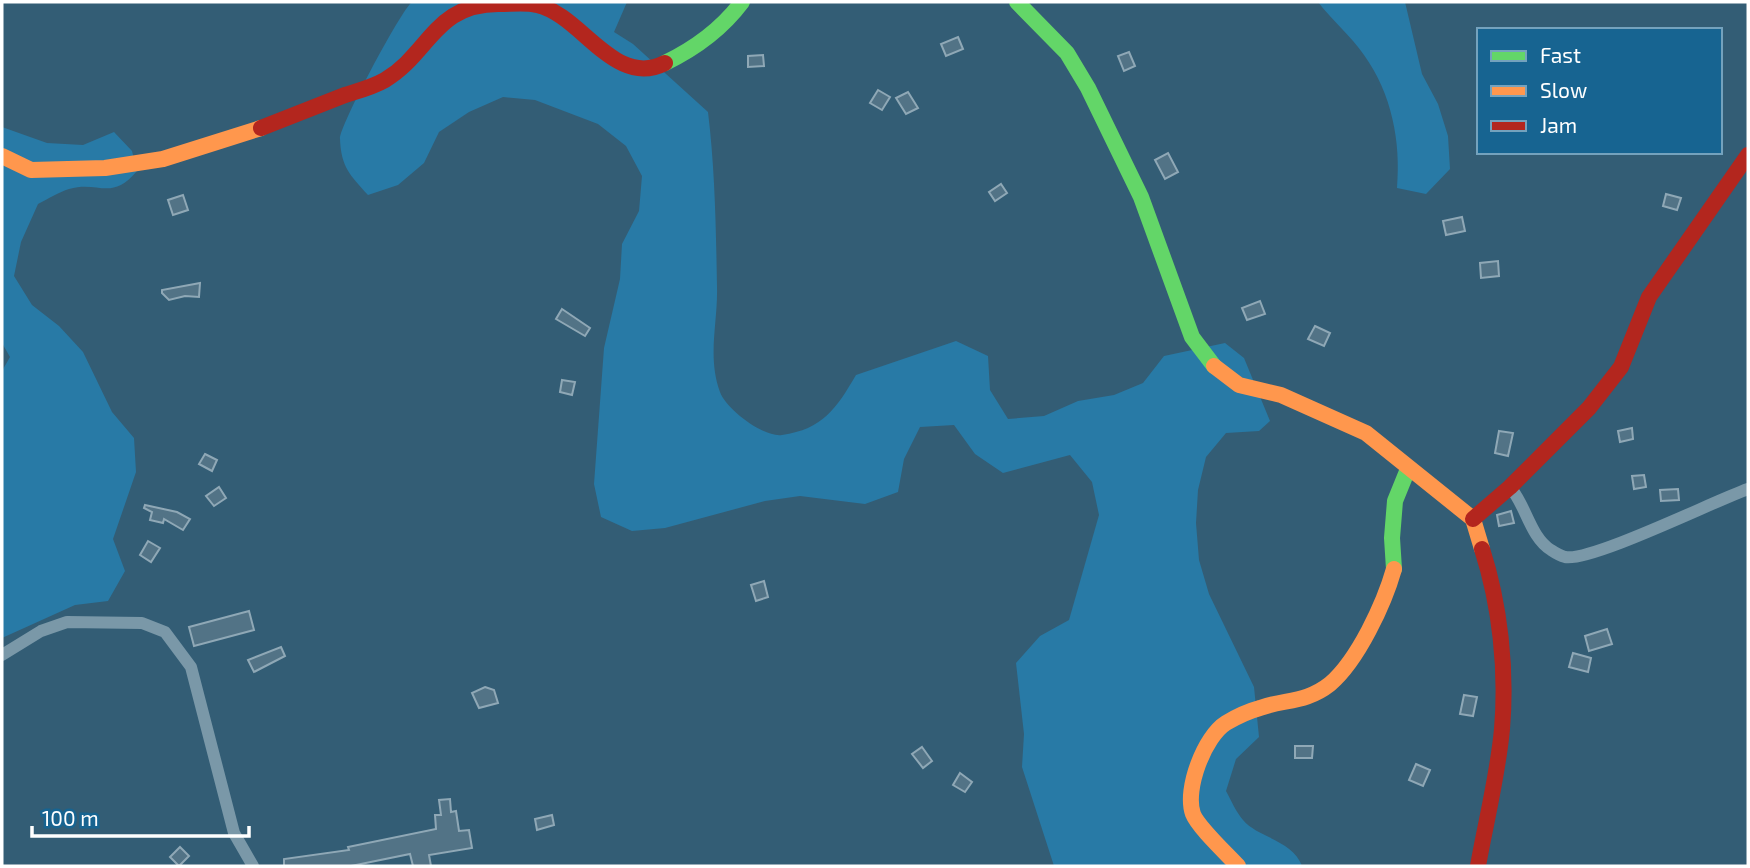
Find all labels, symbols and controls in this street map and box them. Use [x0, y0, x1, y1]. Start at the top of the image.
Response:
legend [1477, 28, 1722, 154]
text: Fast [1540, 42, 1581, 67]
text: Slow [1540, 77, 1587, 102]
text: Jam [1540, 112, 1577, 137]
scale bar [32, 794, 248, 838]
text: 100 m [42, 805, 99, 830]

